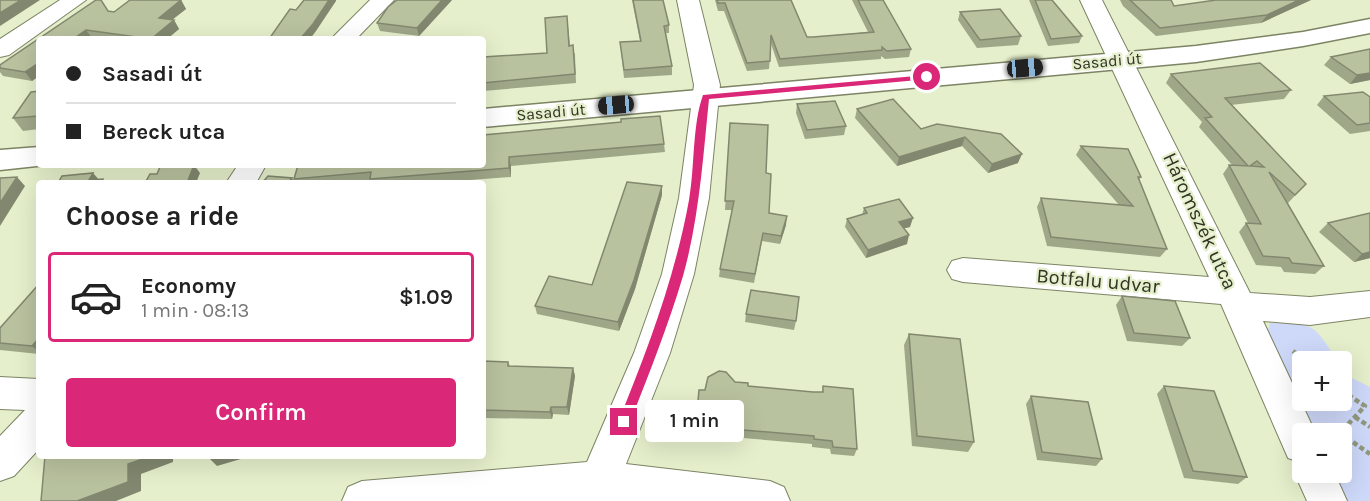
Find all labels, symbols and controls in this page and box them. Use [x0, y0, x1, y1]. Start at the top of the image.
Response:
street label: Sasadi út [1072, 49, 1142, 73]
car [1006, 57, 1044, 79]
text: Sasadi út [102, 61, 202, 87]
route start [913, 63, 940, 90]
car [597, 94, 635, 116]
street label: Sasadi út [516, 100, 586, 124]
text: Bereck utca [102, 119, 225, 145]
street label: Háromszék utca [1158, 149, 1242, 293]
text: Choose a ride [66, 200, 239, 232]
street label: Botfalu udvar [1036, 264, 1161, 298]
icon: car [69, 270, 123, 324]
text: Economy [141, 273, 236, 299]
text: $1.09 [399, 284, 453, 310]
text: 1 min · 08:13 [141, 299, 249, 322]
map controls [1292, 351, 1352, 483]
button: + [1292, 351, 1352, 411]
button: Confirm [66, 378, 456, 447]
callout: 1 min [645, 401, 744, 443]
route end [610, 408, 637, 435]
text: 1 min [670, 409, 719, 432]
button: − [1292, 423, 1352, 483]

